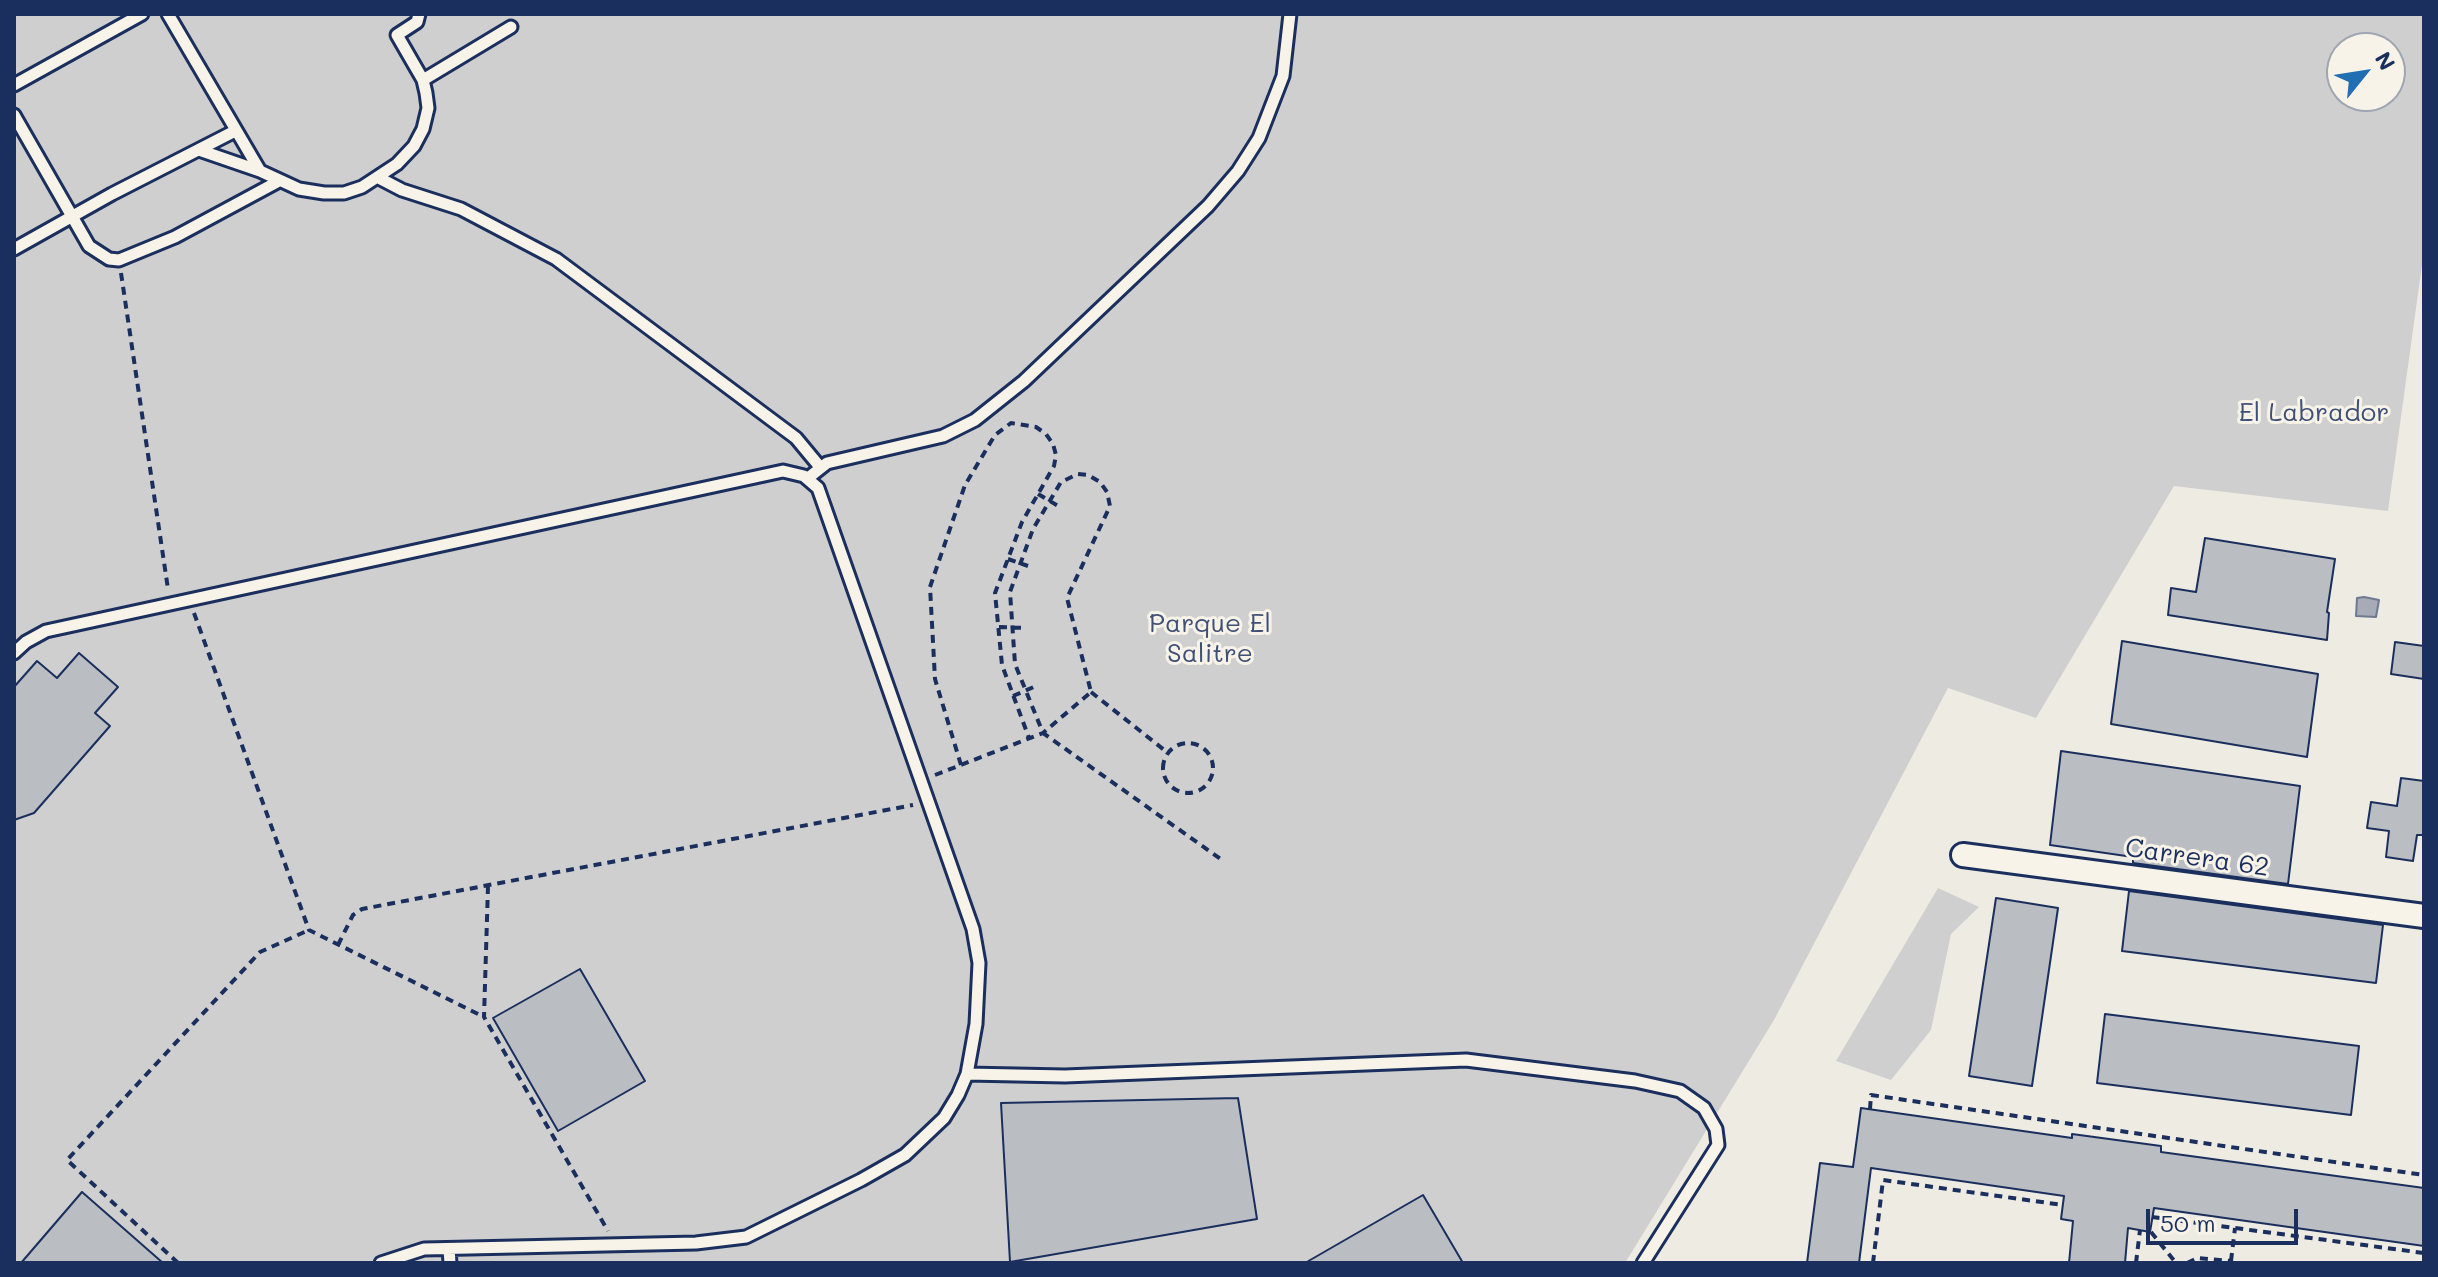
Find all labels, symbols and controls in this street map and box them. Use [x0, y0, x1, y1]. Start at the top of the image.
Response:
north arrow [2326, 32, 2406, 112]
text: N [2369, 46, 2402, 75]
park label: El Labrador [2239, 397, 2389, 429]
park label: Parque El Salitre [1149, 608, 1271, 670]
street label: Carrera 62 [2123, 832, 2271, 884]
scale bar [2150, 1193, 2302, 1243]
text: 50 m [2160, 1207, 2216, 1238]

